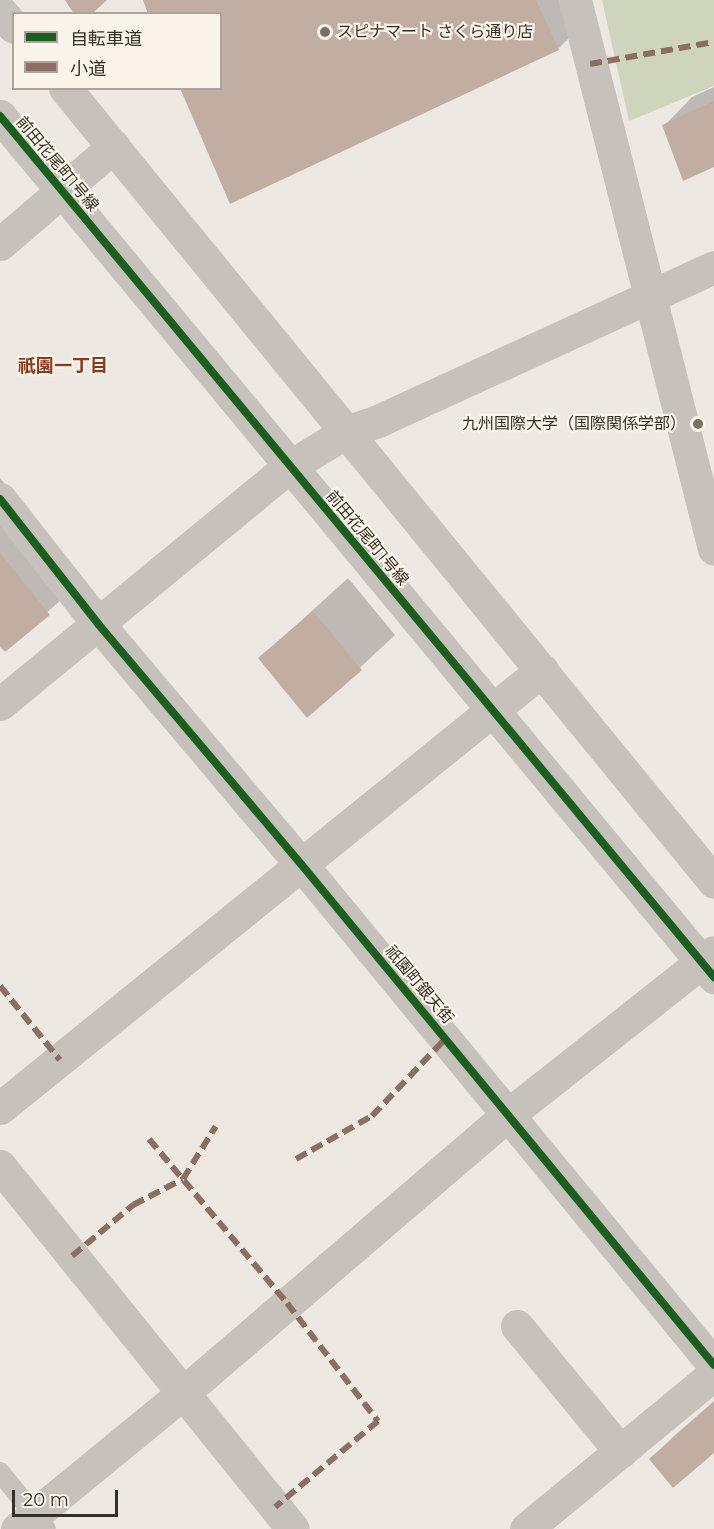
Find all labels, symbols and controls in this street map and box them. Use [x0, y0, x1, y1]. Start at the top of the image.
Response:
legend [12, 12, 222, 90]
place label: スピナマート さくら通り店 [337, 22, 533, 42]
marker: スピナマート さくら通り店 [318, 25, 332, 39]
text: 自転車道 [70, 28, 142, 50]
text: 小道 [70, 58, 106, 80]
street label: 前田花尾町1号線 [12, 113, 102, 215]
district label: 祇園一丁目 [18, 355, 108, 377]
place label: 九州国際大学（国際関係学部） [462, 414, 686, 434]
marker: 九州国際大学（国際関係学部） [691, 417, 705, 431]
street label: 前田花尾町1号線 [322, 487, 412, 589]
street label: 祇園町銀天街 [381, 942, 457, 1028]
scale bar [15, 1478, 122, 1516]
text: 20 m [23, 1489, 69, 1511]

